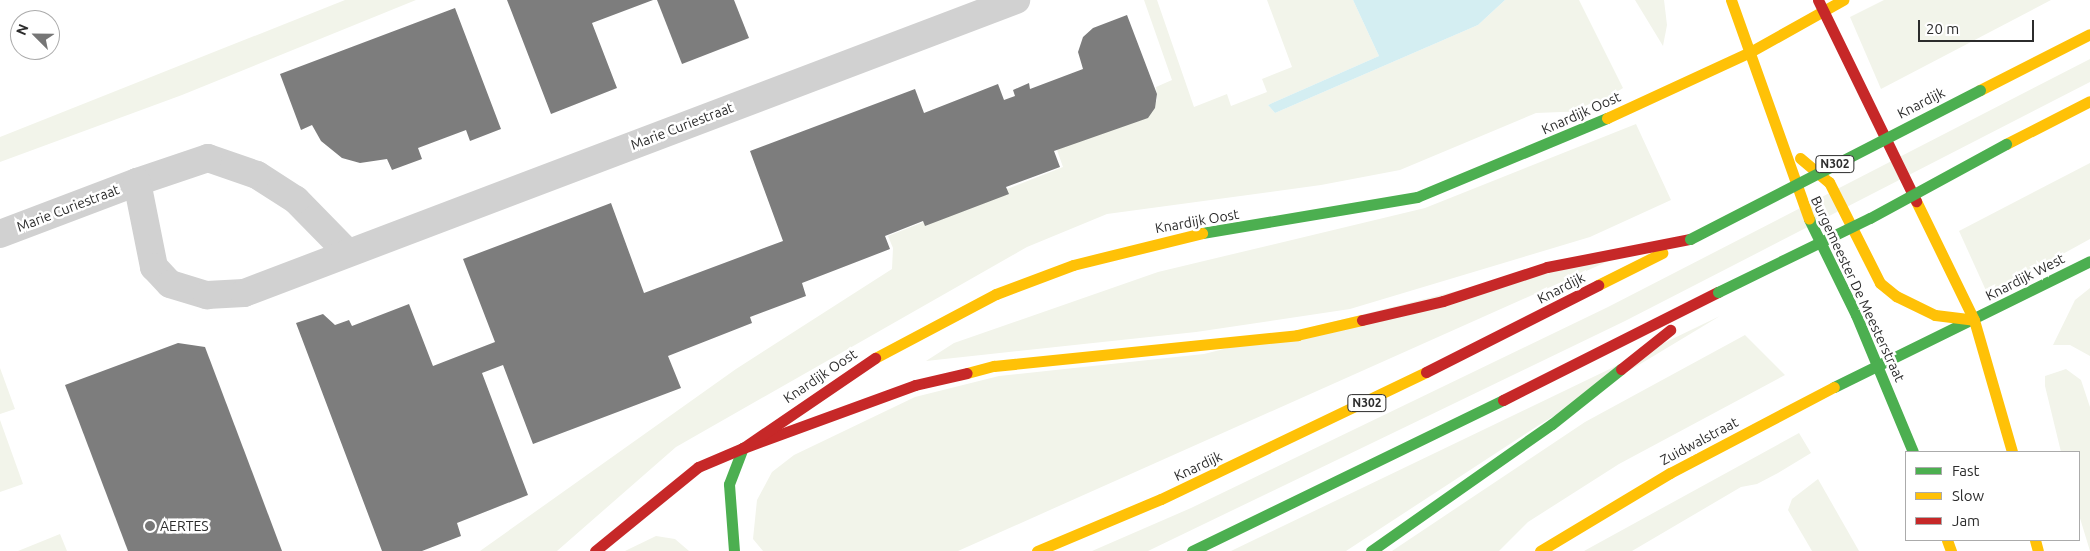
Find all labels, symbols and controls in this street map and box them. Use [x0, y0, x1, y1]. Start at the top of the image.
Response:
north arrow [10, 10, 60, 60]
scale bar [1920, 10, 2036, 42]
text: 20 m [1926, 20, 1959, 37]
text: N [13, 22, 32, 37]
street label: Knardijk [1894, 84, 1948, 122]
street label: Knardijk Oost [1539, 88, 1623, 138]
street label: Marie Curiestraat [628, 99, 736, 153]
road number: N302 [1815, 154, 1855, 173]
street label: Marie Curiestraat [14, 181, 122, 235]
street label: Burgemeester De Meesterstraat [1807, 193, 1909, 385]
street label: Knardijk Oost [1154, 205, 1240, 237]
street label: Knardijk West [1983, 250, 2067, 304]
street label: Knardijk [1534, 269, 1588, 307]
street label: Knardijk Oost [780, 345, 860, 407]
road number: N302 [1347, 393, 1387, 412]
street label: Zuidwalstraat [1657, 413, 1741, 469]
street label: Knardijk [1171, 448, 1225, 484]
legend [1905, 451, 2080, 541]
text: Fast [1952, 462, 1979, 479]
text: Slow [1952, 487, 1984, 504]
text: Jam [1952, 512, 1980, 529]
place label: AERTES [160, 518, 209, 534]
marker: AERTES [144, 520, 156, 532]

